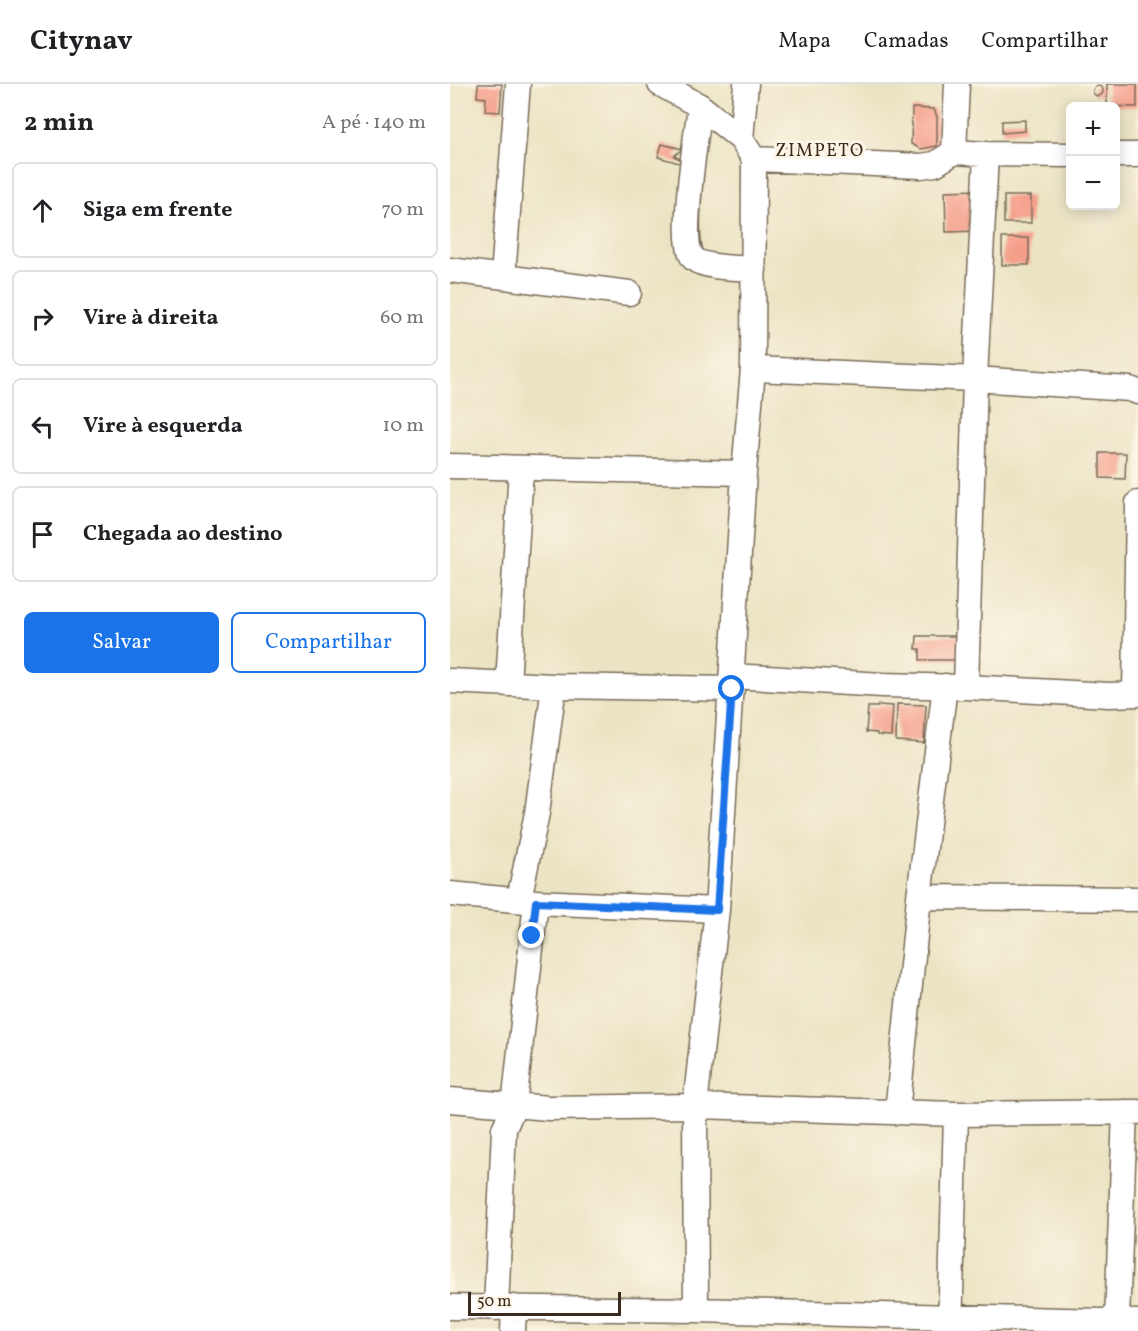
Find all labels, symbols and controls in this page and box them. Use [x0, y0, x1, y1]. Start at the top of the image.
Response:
text: Citynav [30, 22, 133, 61]
text: Mapa [778, 27, 831, 56]
text: Camadas [864, 27, 948, 56]
text: Compartilhar [981, 27, 1108, 56]
map controls [1066, 102, 1120, 210]
button: + [1066, 102, 1120, 156]
text: 2 min [24, 105, 94, 141]
text: A pé · 140 m [322, 109, 426, 137]
district label: ZIMPETO [775, 139, 865, 164]
button: − [1066, 156, 1120, 210]
icon: ahead [26, 194, 59, 227]
text: Siga em frente [83, 195, 233, 226]
text: 70 m [381, 196, 424, 224]
icon: right [26, 302, 59, 335]
text: Vire à direita [83, 303, 219, 334]
text: 60 m [380, 304, 424, 332]
icon: left [26, 410, 59, 443]
text: Vire à esquerda [83, 411, 243, 442]
text: 10 m [383, 412, 424, 440]
icon: arrive [26, 518, 59, 551]
text: Chegada ao destino [83, 519, 283, 550]
button: Salvar [24, 612, 219, 673]
button: Compartilhar [231, 612, 426, 673]
route start [718, 675, 744, 701]
route end [518, 922, 544, 948]
scale bar [468, 1289, 621, 1316]
text: 50 m [477, 1291, 511, 1313]

